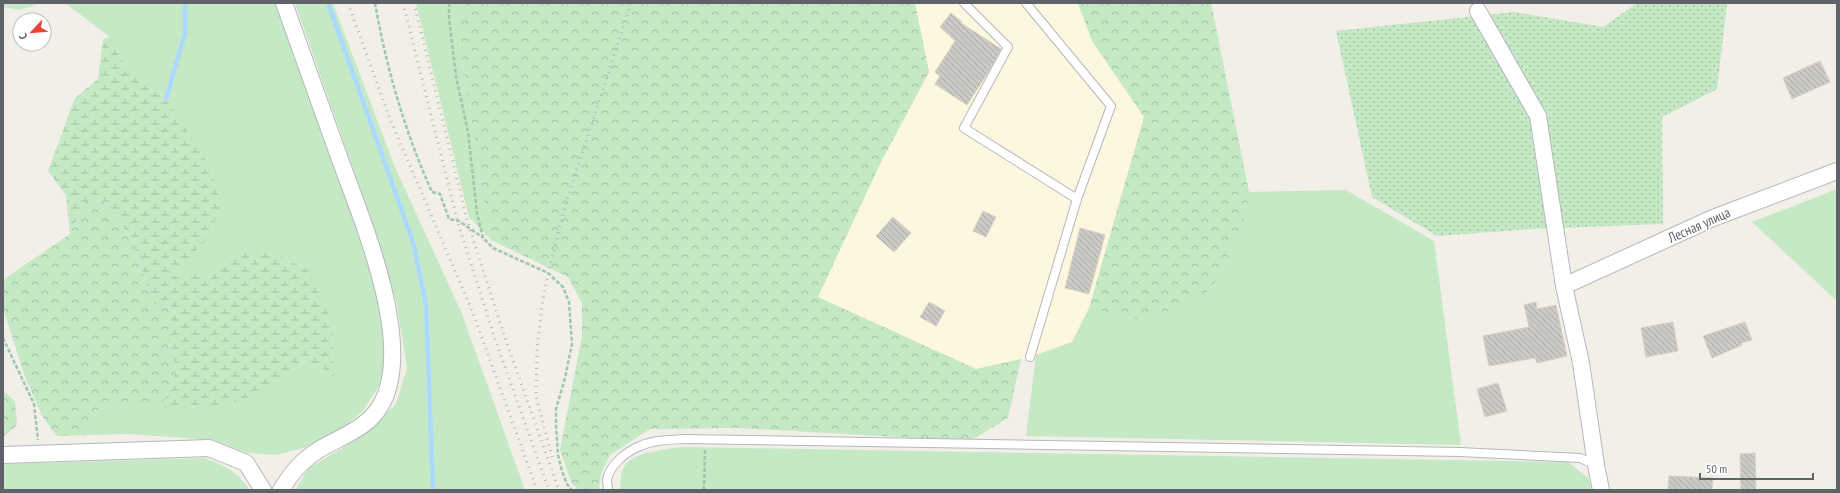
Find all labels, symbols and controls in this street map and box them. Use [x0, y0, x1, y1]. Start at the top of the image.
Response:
north arrow [12, 12, 52, 52]
text: С [16, 31, 30, 42]
street label: Лесная улица [1664, 203, 1733, 247]
scale bar [1700, 455, 1813, 481]
text: 50 m [1706, 461, 1727, 476]

